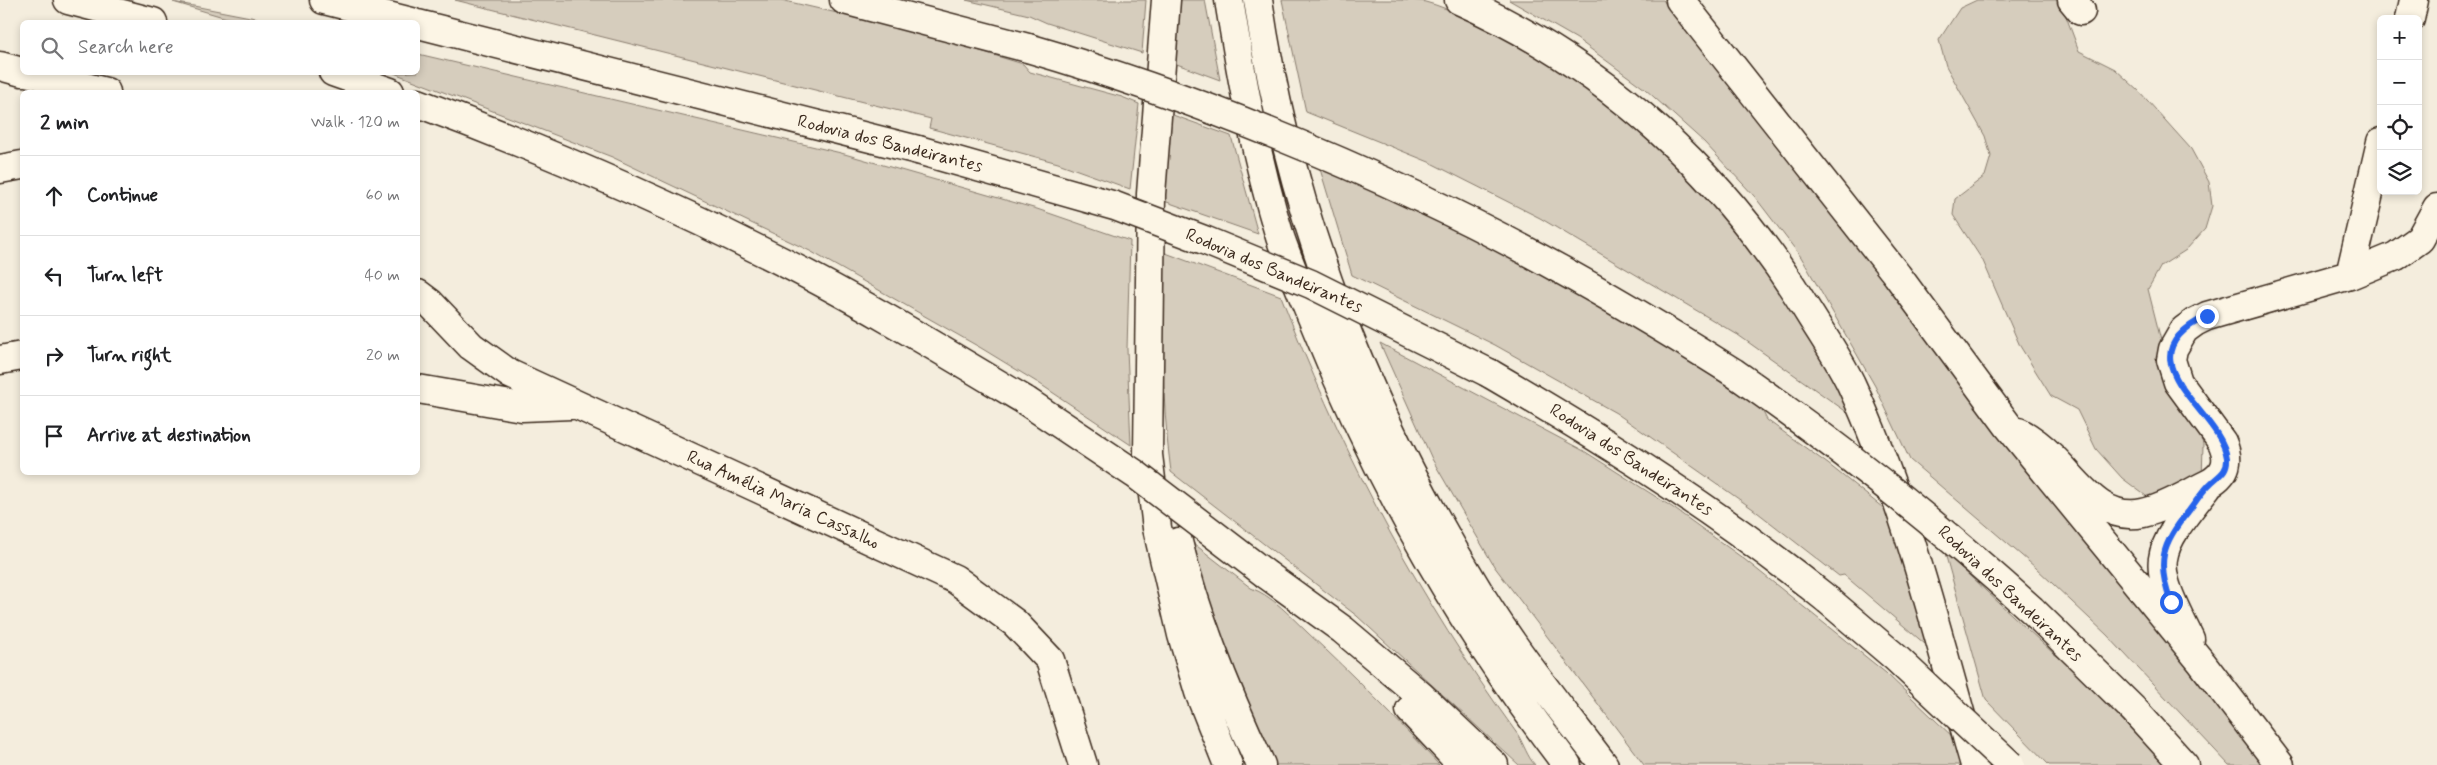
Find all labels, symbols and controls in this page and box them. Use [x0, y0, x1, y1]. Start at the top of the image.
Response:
map controls [2377, 15, 2422, 195]
button: + [2377, 15, 2422, 60]
search box [20, 20, 420, 75]
icon: search [38, 34, 66, 62]
text: Search here [78, 35, 174, 60]
button: − [2377, 60, 2422, 105]
button: locate [2377, 105, 2422, 150]
text: 2 min [40, 109, 89, 137]
street label: Rodovia dos Bandeirantes [795, 109, 985, 179]
text: Walk · 120 m [311, 112, 400, 133]
button: layers [2377, 150, 2422, 195]
icon: ahead [40, 182, 68, 210]
text: Continue [87, 183, 158, 208]
text: 60 m [366, 185, 400, 206]
street label: Rodovia dos Bandeirantes [1182, 223, 1366, 319]
icon: left [40, 262, 68, 290]
text: Turn left [87, 263, 163, 288]
text: 40 m [364, 265, 400, 286]
route end [2196, 305, 2219, 328]
icon: right [40, 342, 68, 370]
text: Turn right [87, 343, 171, 368]
text: 20 m [366, 345, 400, 366]
street label: Rodovia dos Bandeirantes [1545, 398, 1717, 522]
icon: arrive [40, 422, 68, 450]
text: Arrive at destination [87, 423, 251, 448]
street label: Rua Amélia Maria Cassalho [683, 445, 883, 555]
street label: Rodovia dos Bandeirantes [1932, 520, 2088, 668]
route start [2160, 591, 2183, 614]

